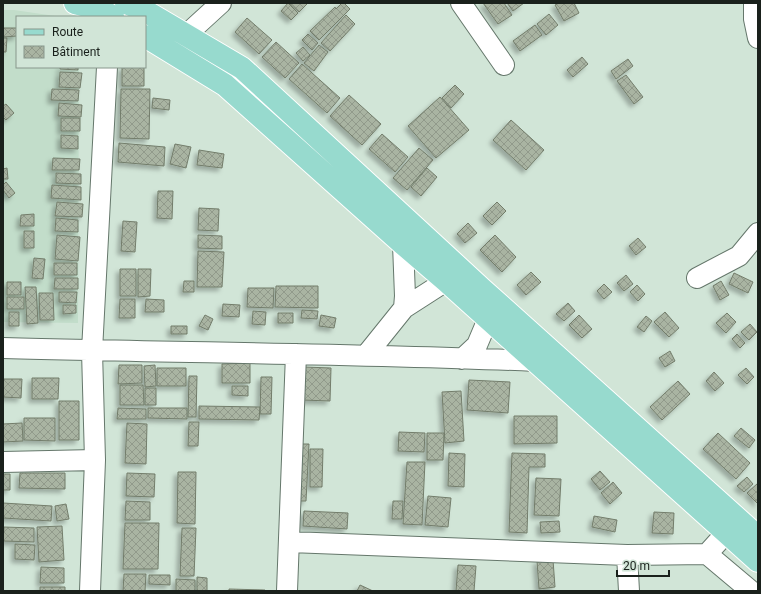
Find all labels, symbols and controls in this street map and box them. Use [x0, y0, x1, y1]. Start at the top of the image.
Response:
legend [16, 16, 146, 68]
text: Route [52, 25, 83, 39]
text: Bâtiment [52, 45, 100, 59]
scale bar [617, 552, 669, 578]
text: 20 m [623, 559, 650, 573]

